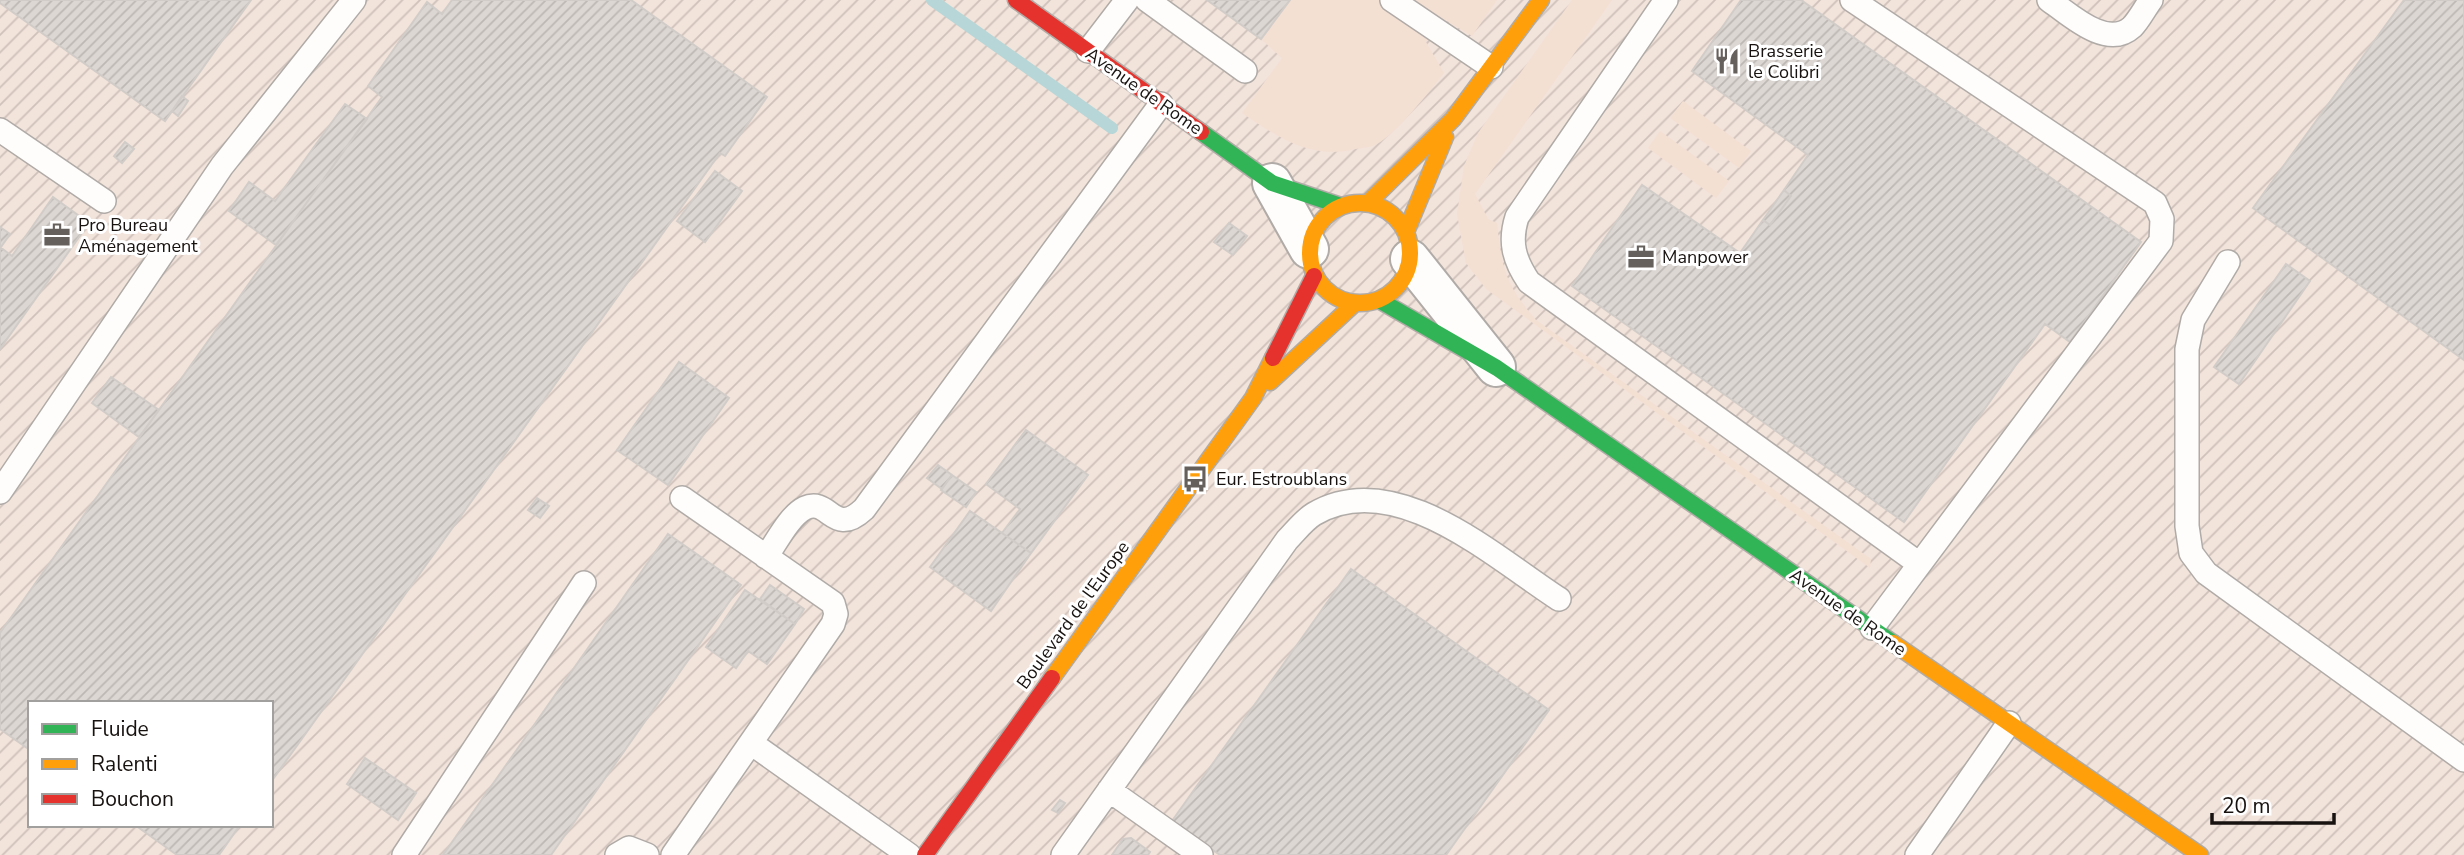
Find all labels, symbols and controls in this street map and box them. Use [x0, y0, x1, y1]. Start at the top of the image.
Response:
place label: Brasserie le Colibri [1748, 39, 1823, 84]
street label: Avenue de Rome [1081, 42, 1207, 140]
restaurant icon: Brasserie le Colibri [1712, 46, 1742, 76]
place label: Pro Bureau Aménagement [78, 213, 198, 258]
office icon: Pro Bureau Aménagement [42, 220, 72, 250]
office icon: Manpower [1626, 242, 1656, 272]
place label: Manpower [1662, 245, 1749, 269]
bus stop icon: Eur. Estroublans [1180, 464, 1210, 494]
place label: Eur. Estroublans [1216, 467, 1347, 491]
street label: Boulevard de l'Europe [1011, 536, 1135, 694]
street label: Avenue de Rome [1785, 563, 1911, 661]
legend [28, 701, 273, 827]
text: Fluide [91, 715, 149, 743]
text: Ralenti [91, 750, 158, 778]
scale bar [2212, 782, 2334, 826]
text: Bouchon [91, 785, 174, 813]
text: 20 m [2222, 792, 2271, 820]

